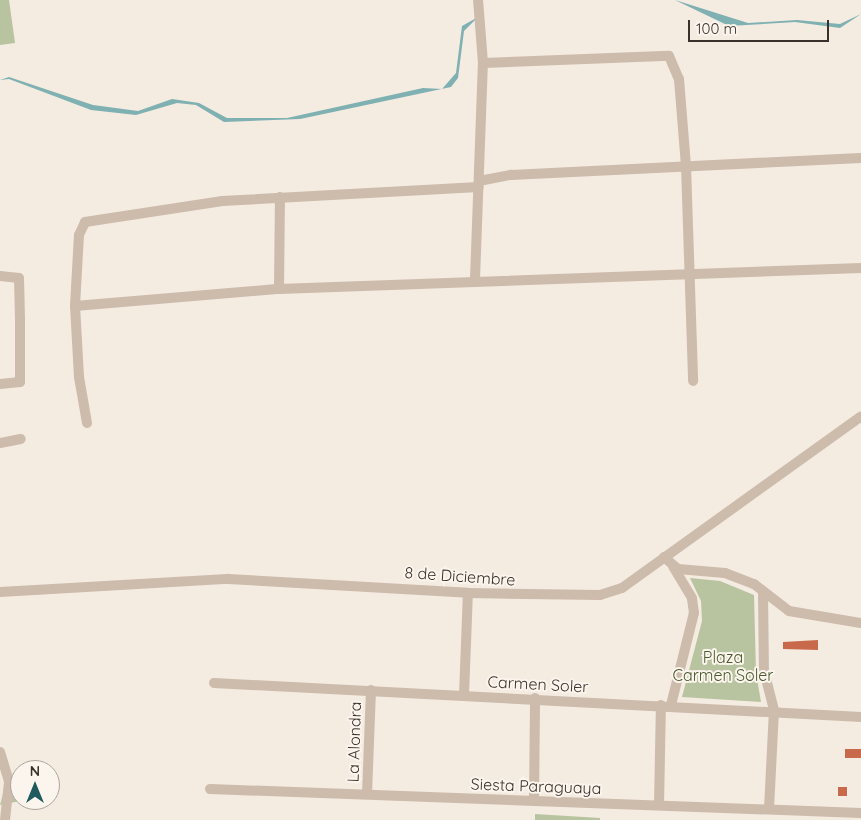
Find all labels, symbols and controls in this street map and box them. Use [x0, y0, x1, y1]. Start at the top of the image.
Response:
scale bar [691, 10, 832, 42]
text: 100 m [696, 19, 737, 38]
street label: 8 de Diciembre [404, 563, 516, 589]
park label: Plaza Carmen Soler [673, 647, 773, 685]
street label: Carmen Soler [487, 672, 589, 696]
street label: La Alondra [343, 701, 365, 783]
north arrow [10, 760, 60, 810]
text: N [30, 762, 40, 780]
street label: Siesta Paraguaya [470, 774, 602, 798]

